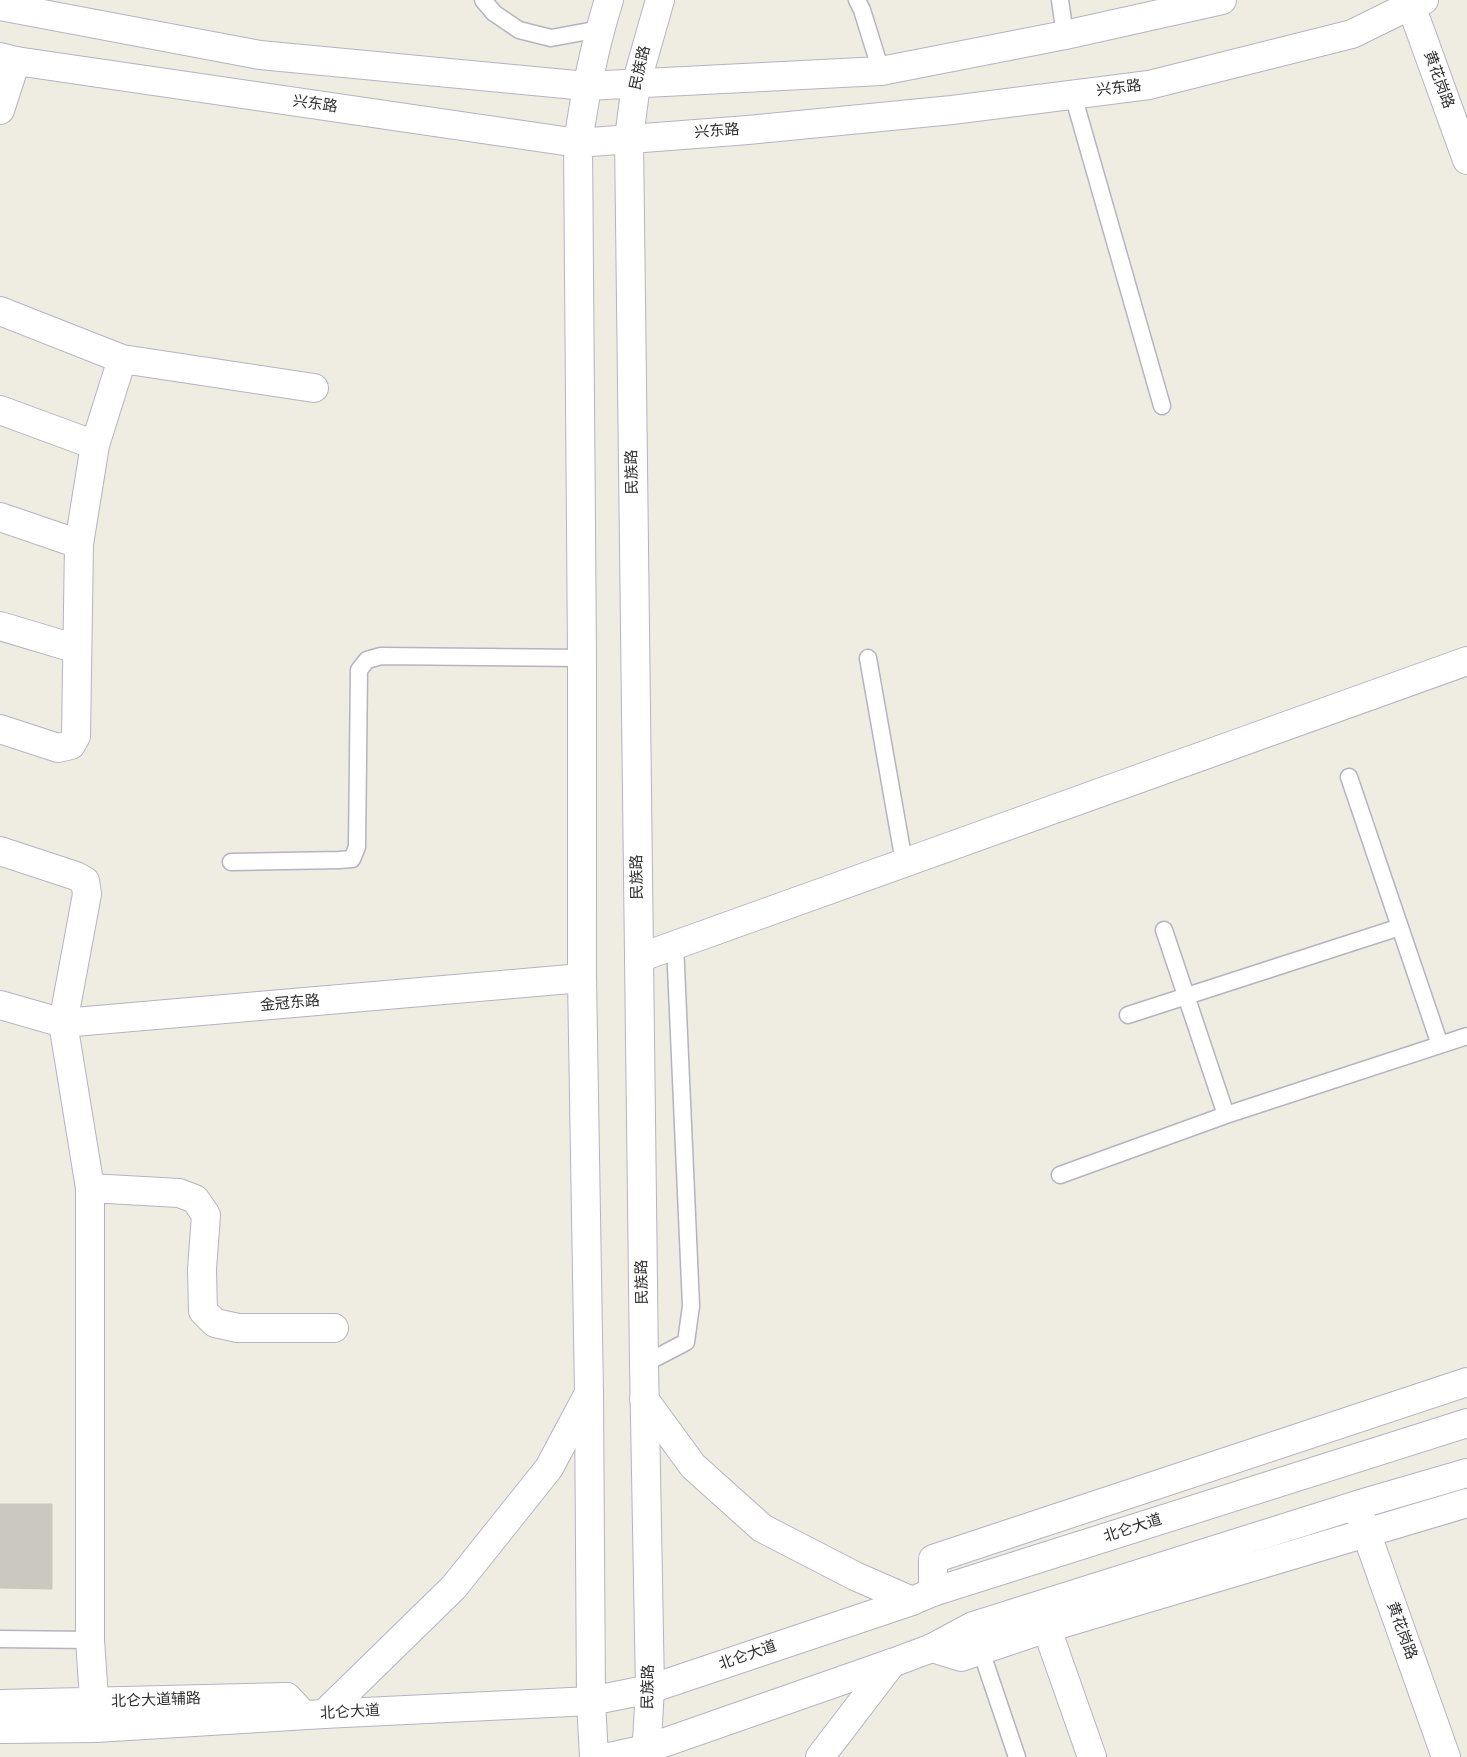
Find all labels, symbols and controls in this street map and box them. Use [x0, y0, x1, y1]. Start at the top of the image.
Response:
street label: 民族路 [627, 44, 655, 92]
street label: 黄花岗路 [1419, 49, 1457, 111]
street label: 兴东路 [1096, 77, 1142, 101]
street label: 兴东路 [291, 93, 339, 117]
street label: 兴东路 [694, 121, 740, 143]
street label: 民族路 [624, 449, 642, 495]
street label: 民族路 [629, 854, 647, 900]
street label: 金冠东路 [259, 992, 321, 1016]
street label: 民族路 [634, 1259, 652, 1305]
street label: 北仑大道 [1102, 1511, 1164, 1547]
street label: 黄花岗路 [1382, 1600, 1420, 1662]
street label: 北仑大道 [717, 1638, 779, 1674]
street label: 民族路 [640, 1664, 658, 1710]
street label: 北仑大道辅路 [111, 1690, 201, 1712]
street label: 北仑大道 [320, 1702, 380, 1724]

